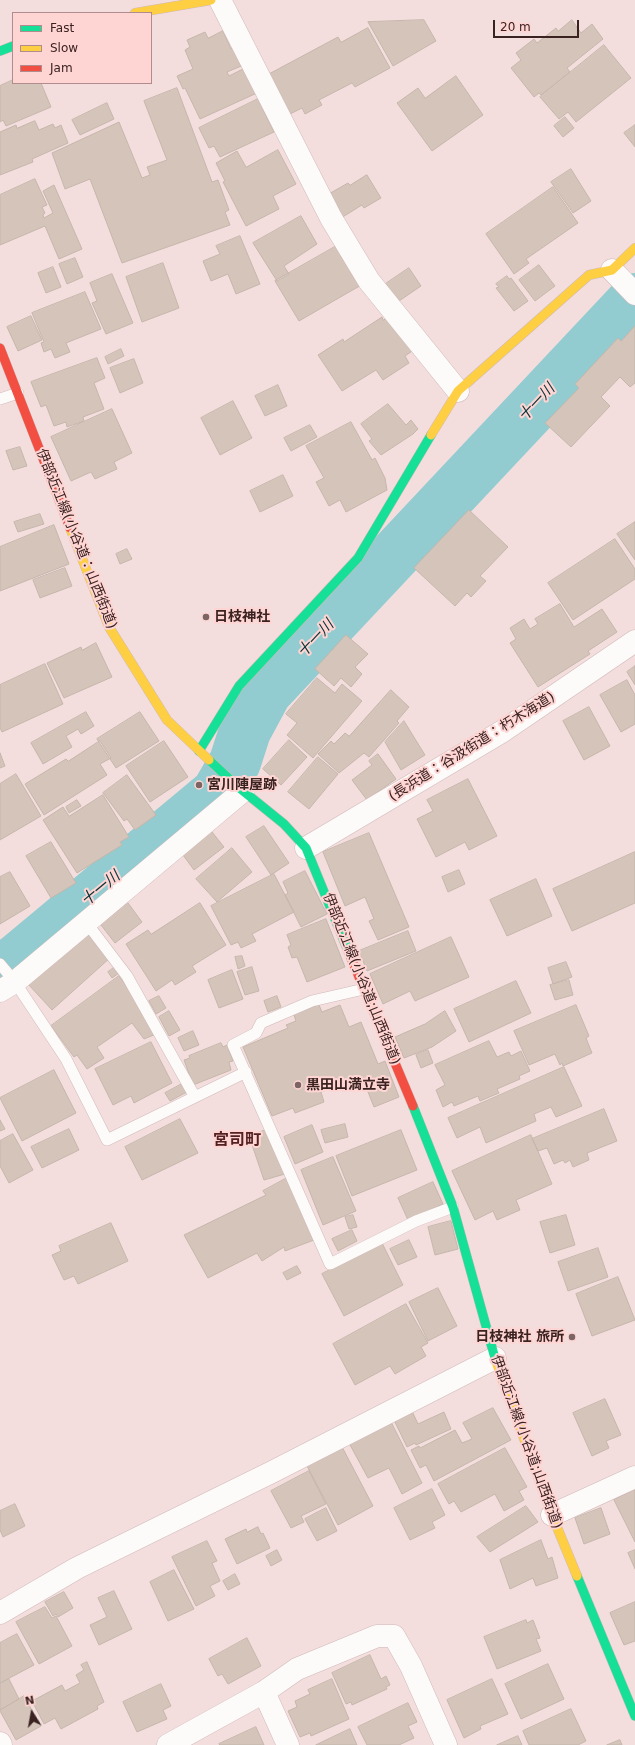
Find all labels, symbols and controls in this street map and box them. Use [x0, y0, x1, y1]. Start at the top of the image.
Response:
legend [12, 12, 152, 84]
scale bar [495, 12, 581, 38]
text: 20 m [500, 20, 531, 34]
text: Fast [50, 21, 74, 35]
text: Slow [50, 41, 78, 55]
text: Jam [50, 61, 73, 75]
water label: 十一川 [515, 380, 559, 426]
street label: 伊部近江線(小谷道：山西街道) [32, 446, 120, 632]
place label: 日枝神社 [214, 609, 270, 625]
marker: 日枝神社 [201, 612, 211, 622]
water label: 十一川 [294, 616, 338, 662]
street label: (長浜道：谷汲街道：朽木海道) [386, 689, 558, 805]
place label: 宮川陣屋跡 [207, 777, 277, 793]
marker: 宮川陣屋跡 [194, 780, 204, 790]
water label: 十一川 [78, 868, 124, 910]
street label: 伊部近江線(小谷道;山西街道) [319, 891, 403, 1067]
place label: 黒田山満立寺 [306, 1077, 390, 1093]
marker: 黒田山満立寺 [293, 1080, 303, 1090]
district label: 宮司町 [213, 1131, 261, 1151]
place label: 日枝神社 旅所 [475, 1329, 564, 1345]
marker: 日枝神社 旅所 [567, 1332, 577, 1342]
street label: 伊部近江線(小谷道;山西街道) [487, 1353, 565, 1531]
north arrow [12, 1693, 52, 1733]
text: N [24, 1693, 35, 1708]

